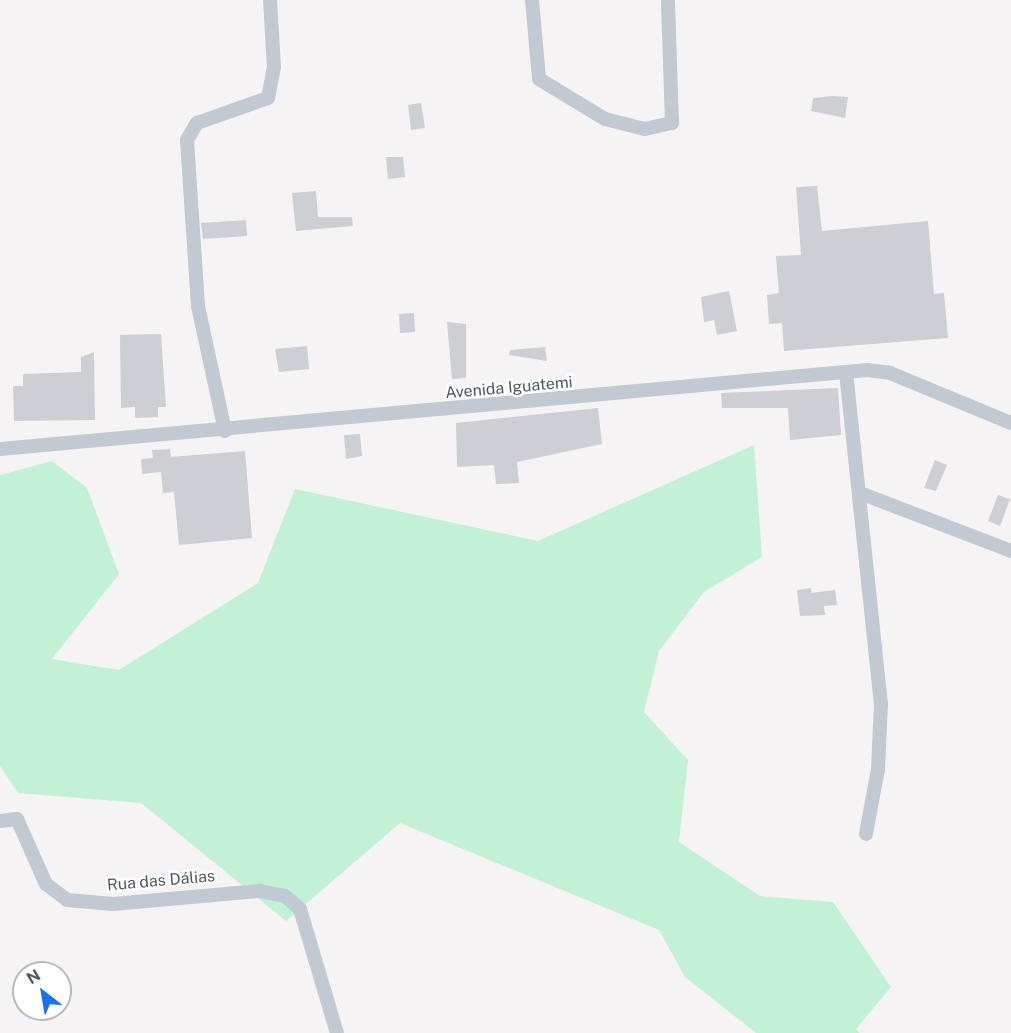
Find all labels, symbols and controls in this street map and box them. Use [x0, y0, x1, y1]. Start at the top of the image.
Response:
street label: Avenida Iguatemi [445, 373, 573, 403]
street label: Rua das Dálias [106, 867, 216, 895]
north arrow [12, 961, 72, 1021]
text: N [23, 965, 44, 988]

